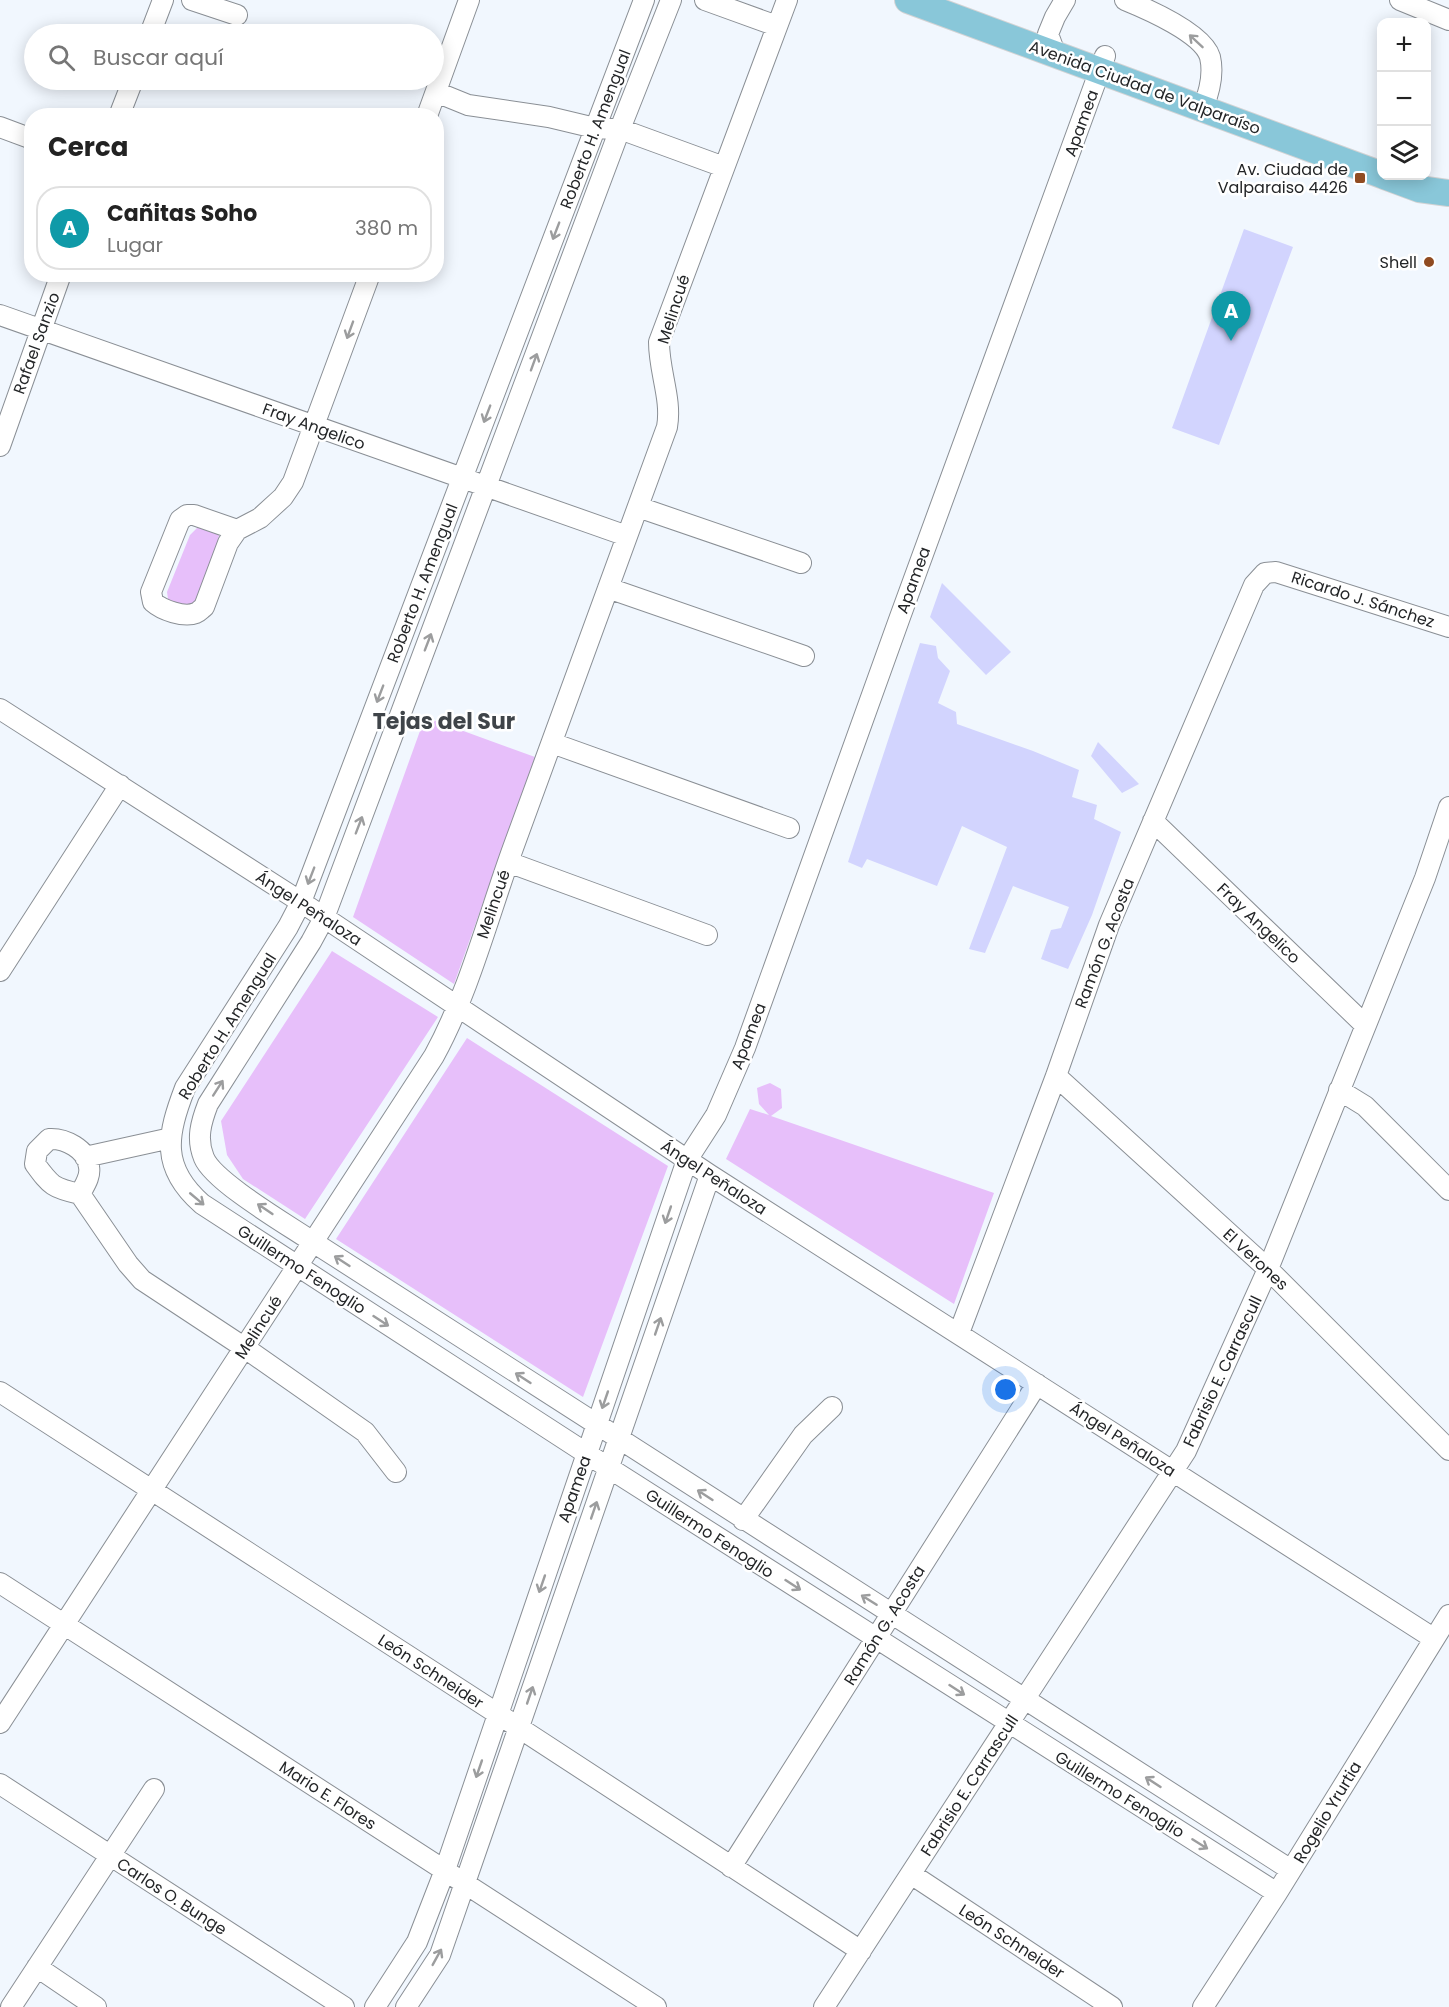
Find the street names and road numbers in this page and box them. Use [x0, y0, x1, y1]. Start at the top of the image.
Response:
street label: Avenida Ciudad de Valparaíso [1026, 35, 1264, 140]
street label: Roberto H. Amengual [554, 46, 636, 212]
street label: Apamea [1059, 87, 1104, 160]
street label: Melincué [651, 271, 696, 347]
street label: Rafael Sanzio [7, 289, 66, 397]
street label: Fray Angelico [259, 397, 368, 456]
street label: Roberto H. Amengual [381, 500, 463, 666]
street label: Apamea [891, 544, 936, 617]
street label: Ricardo J. Sánchez [1288, 565, 1437, 633]
street label: Ángel Peñaloza [251, 865, 366, 951]
street label: Melincué [471, 866, 516, 942]
street label: Ramón G. Acosta [1069, 875, 1140, 1012]
street label: Fray Angelico [1212, 878, 1305, 969]
street label: Roberto H. Amengual [173, 949, 282, 1104]
street label: Apamea [725, 1000, 772, 1073]
street label: Ángel Peñaloza [656, 1134, 771, 1220]
street label: Guillermo Fenoglio [233, 1219, 370, 1320]
street label: El Verones [1218, 1223, 1293, 1296]
street label: Melincué [229, 1291, 288, 1364]
street label: Fabrisio E. Carrascull [1177, 1292, 1268, 1451]
street label: Ángel Peñaloza [1065, 1396, 1180, 1482]
street label: Apamea [552, 1452, 597, 1526]
street label: Guillermo Fenoglio [641, 1483, 778, 1584]
street label: Ramón G. Acosta [838, 1561, 931, 1690]
street label: León Schneider [373, 1629, 488, 1714]
street label: Fabrisio E. Carrascull [915, 1710, 1024, 1860]
street label: Guillermo Fenoglio [1051, 1745, 1189, 1844]
street label: Mario E. Flores [275, 1755, 381, 1835]
street label: Rogelio Yrurtia [1288, 1757, 1367, 1868]
street label: Carlos O. Bunge [112, 1852, 231, 1941]
street label: León Schneider [954, 1899, 1069, 1984]

